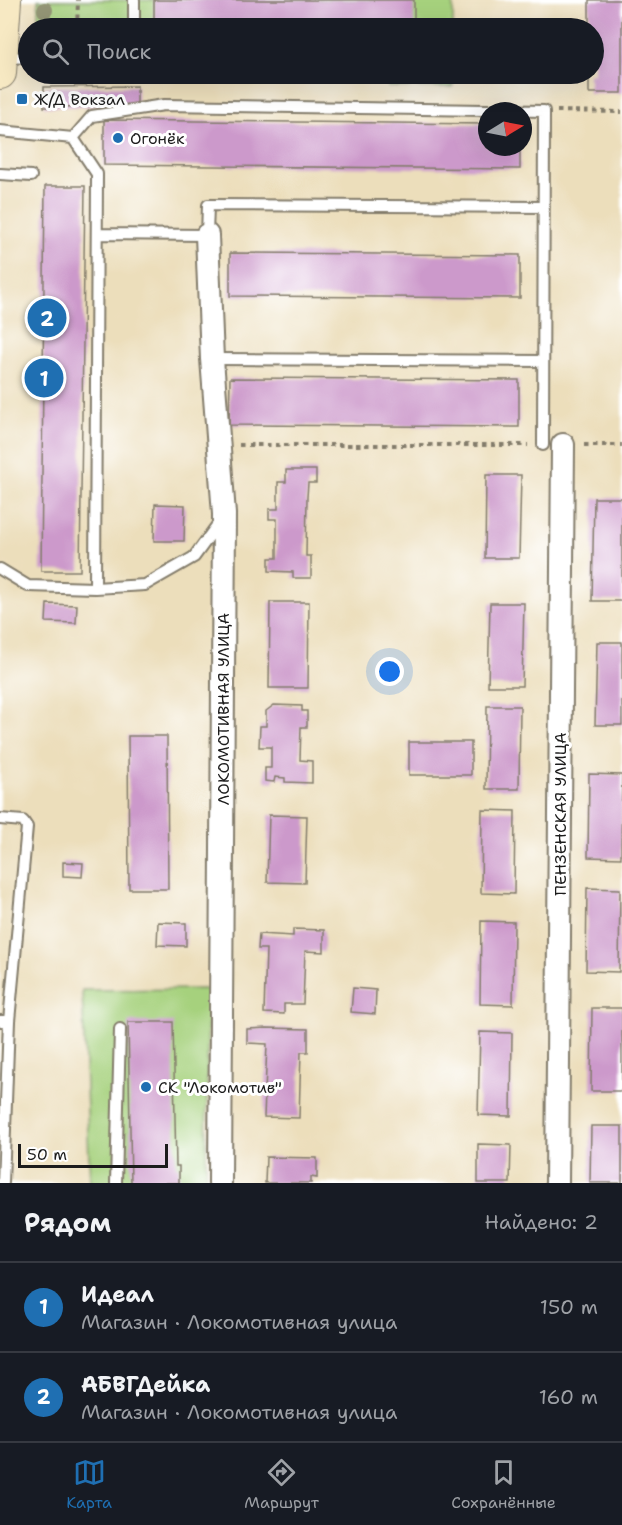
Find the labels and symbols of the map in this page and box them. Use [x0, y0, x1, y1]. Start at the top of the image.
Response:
place label: Ж/Д Вокзал [34, 89, 125, 110]
marker: Ж/Д Вокзал [15, 92, 29, 106]
north arrow [478, 102, 532, 156]
place label: Огонёк [130, 128, 185, 149]
marker: Огонёк [111, 131, 125, 145]
pin: 2 [28, 296, 66, 340]
pin: 1 [24, 356, 63, 400]
street label: ЛОКОМОТИВНАЯ УЛИЦА [213, 613, 234, 805]
your location [375, 657, 404, 686]
street label: ПЕНЗЕНСКАЯ УЛИЦА [550, 732, 571, 896]
place label: СК "Локомотив" [158, 1077, 282, 1098]
marker: СК "Локомотив" [139, 1080, 153, 1094]
scale bar [18, 1141, 168, 1168]

